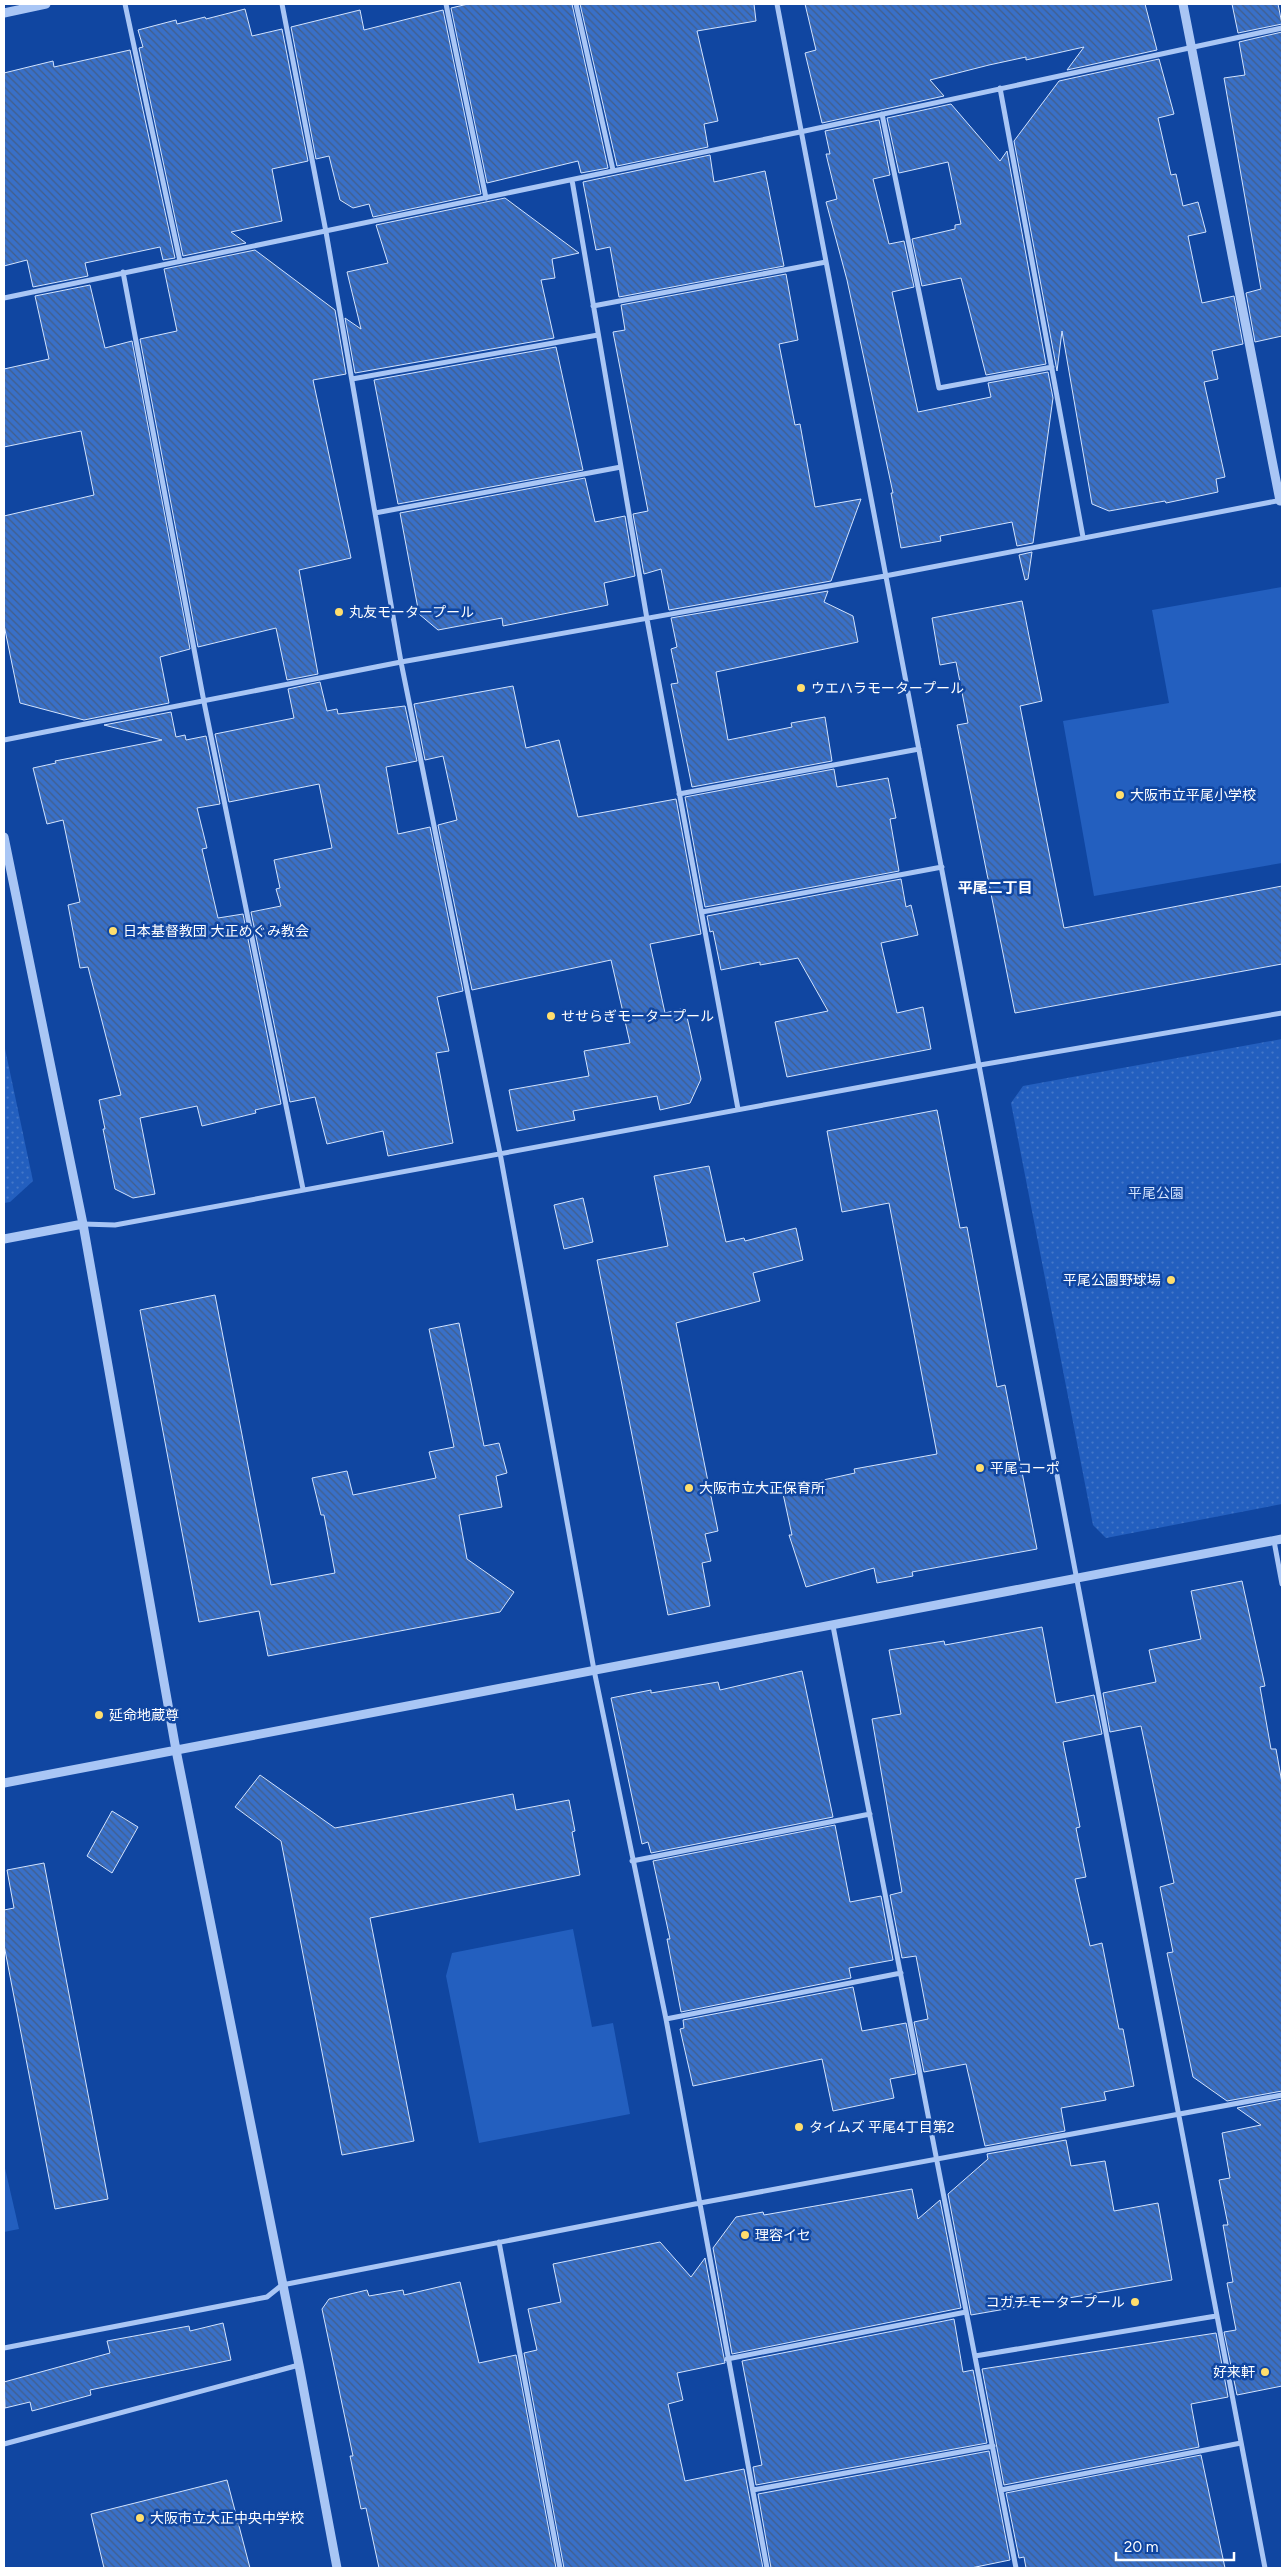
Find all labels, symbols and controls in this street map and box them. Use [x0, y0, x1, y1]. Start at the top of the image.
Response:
place label: 丸友モータープール [349, 604, 474, 621]
marker: 丸友モータープール [333, 606, 345, 618]
place label: ウエハラモータープール [811, 680, 964, 697]
marker: ウエハラモータープール [795, 682, 807, 694]
place label: 大阪市立平尾小学校 [1130, 787, 1256, 804]
marker: 大阪市立平尾小学校 [1114, 789, 1126, 801]
district label: 平尾二丁目 [957, 879, 1033, 897]
place label: 日本基督教団 大正めぐみ教会 [123, 923, 309, 940]
marker: 日本基督教団 大正めぐみ教会 [107, 925, 119, 937]
place label: せせらぎモータープール [561, 1008, 714, 1025]
marker: せせらぎモータープール [545, 1010, 557, 1022]
park label: 平尾公園 [1128, 1185, 1184, 1202]
place label: 平尾公園野球場 [1063, 1272, 1161, 1289]
marker: 平尾公園野球場 [1165, 1274, 1177, 1286]
place label: 平尾コーポ [990, 1460, 1060, 1477]
marker: 平尾コーポ [974, 1462, 986, 1474]
place label: 大阪市立大正保育所 [699, 1480, 825, 1497]
marker: 大阪市立大正保育所 [683, 1482, 695, 1494]
place label: 延命地蔵尊 [109, 1707, 179, 1724]
marker: 延命地蔵尊 [93, 1709, 105, 1721]
place label: タイムズ 平尾4丁目第2 [809, 2119, 955, 2136]
marker: タイムズ 平尾4丁目第2 [793, 2121, 805, 2133]
place label: 理容イセ [755, 2227, 811, 2244]
marker: 理容イセ [739, 2229, 751, 2241]
place label: コガチモータープール [986, 2294, 1125, 2311]
marker: コガチモータープール [1129, 2296, 1141, 2308]
place label: 好来軒 [1213, 2364, 1255, 2381]
marker: 好来軒 [1259, 2366, 1271, 2378]
place label: 大阪市立大正中央中学校 [150, 2510, 304, 2527]
marker: 大阪市立大正中央中学校 [134, 2512, 146, 2524]
scale bar [1116, 2530, 1234, 2562]
text: 20 m [1124, 2538, 1158, 2556]

